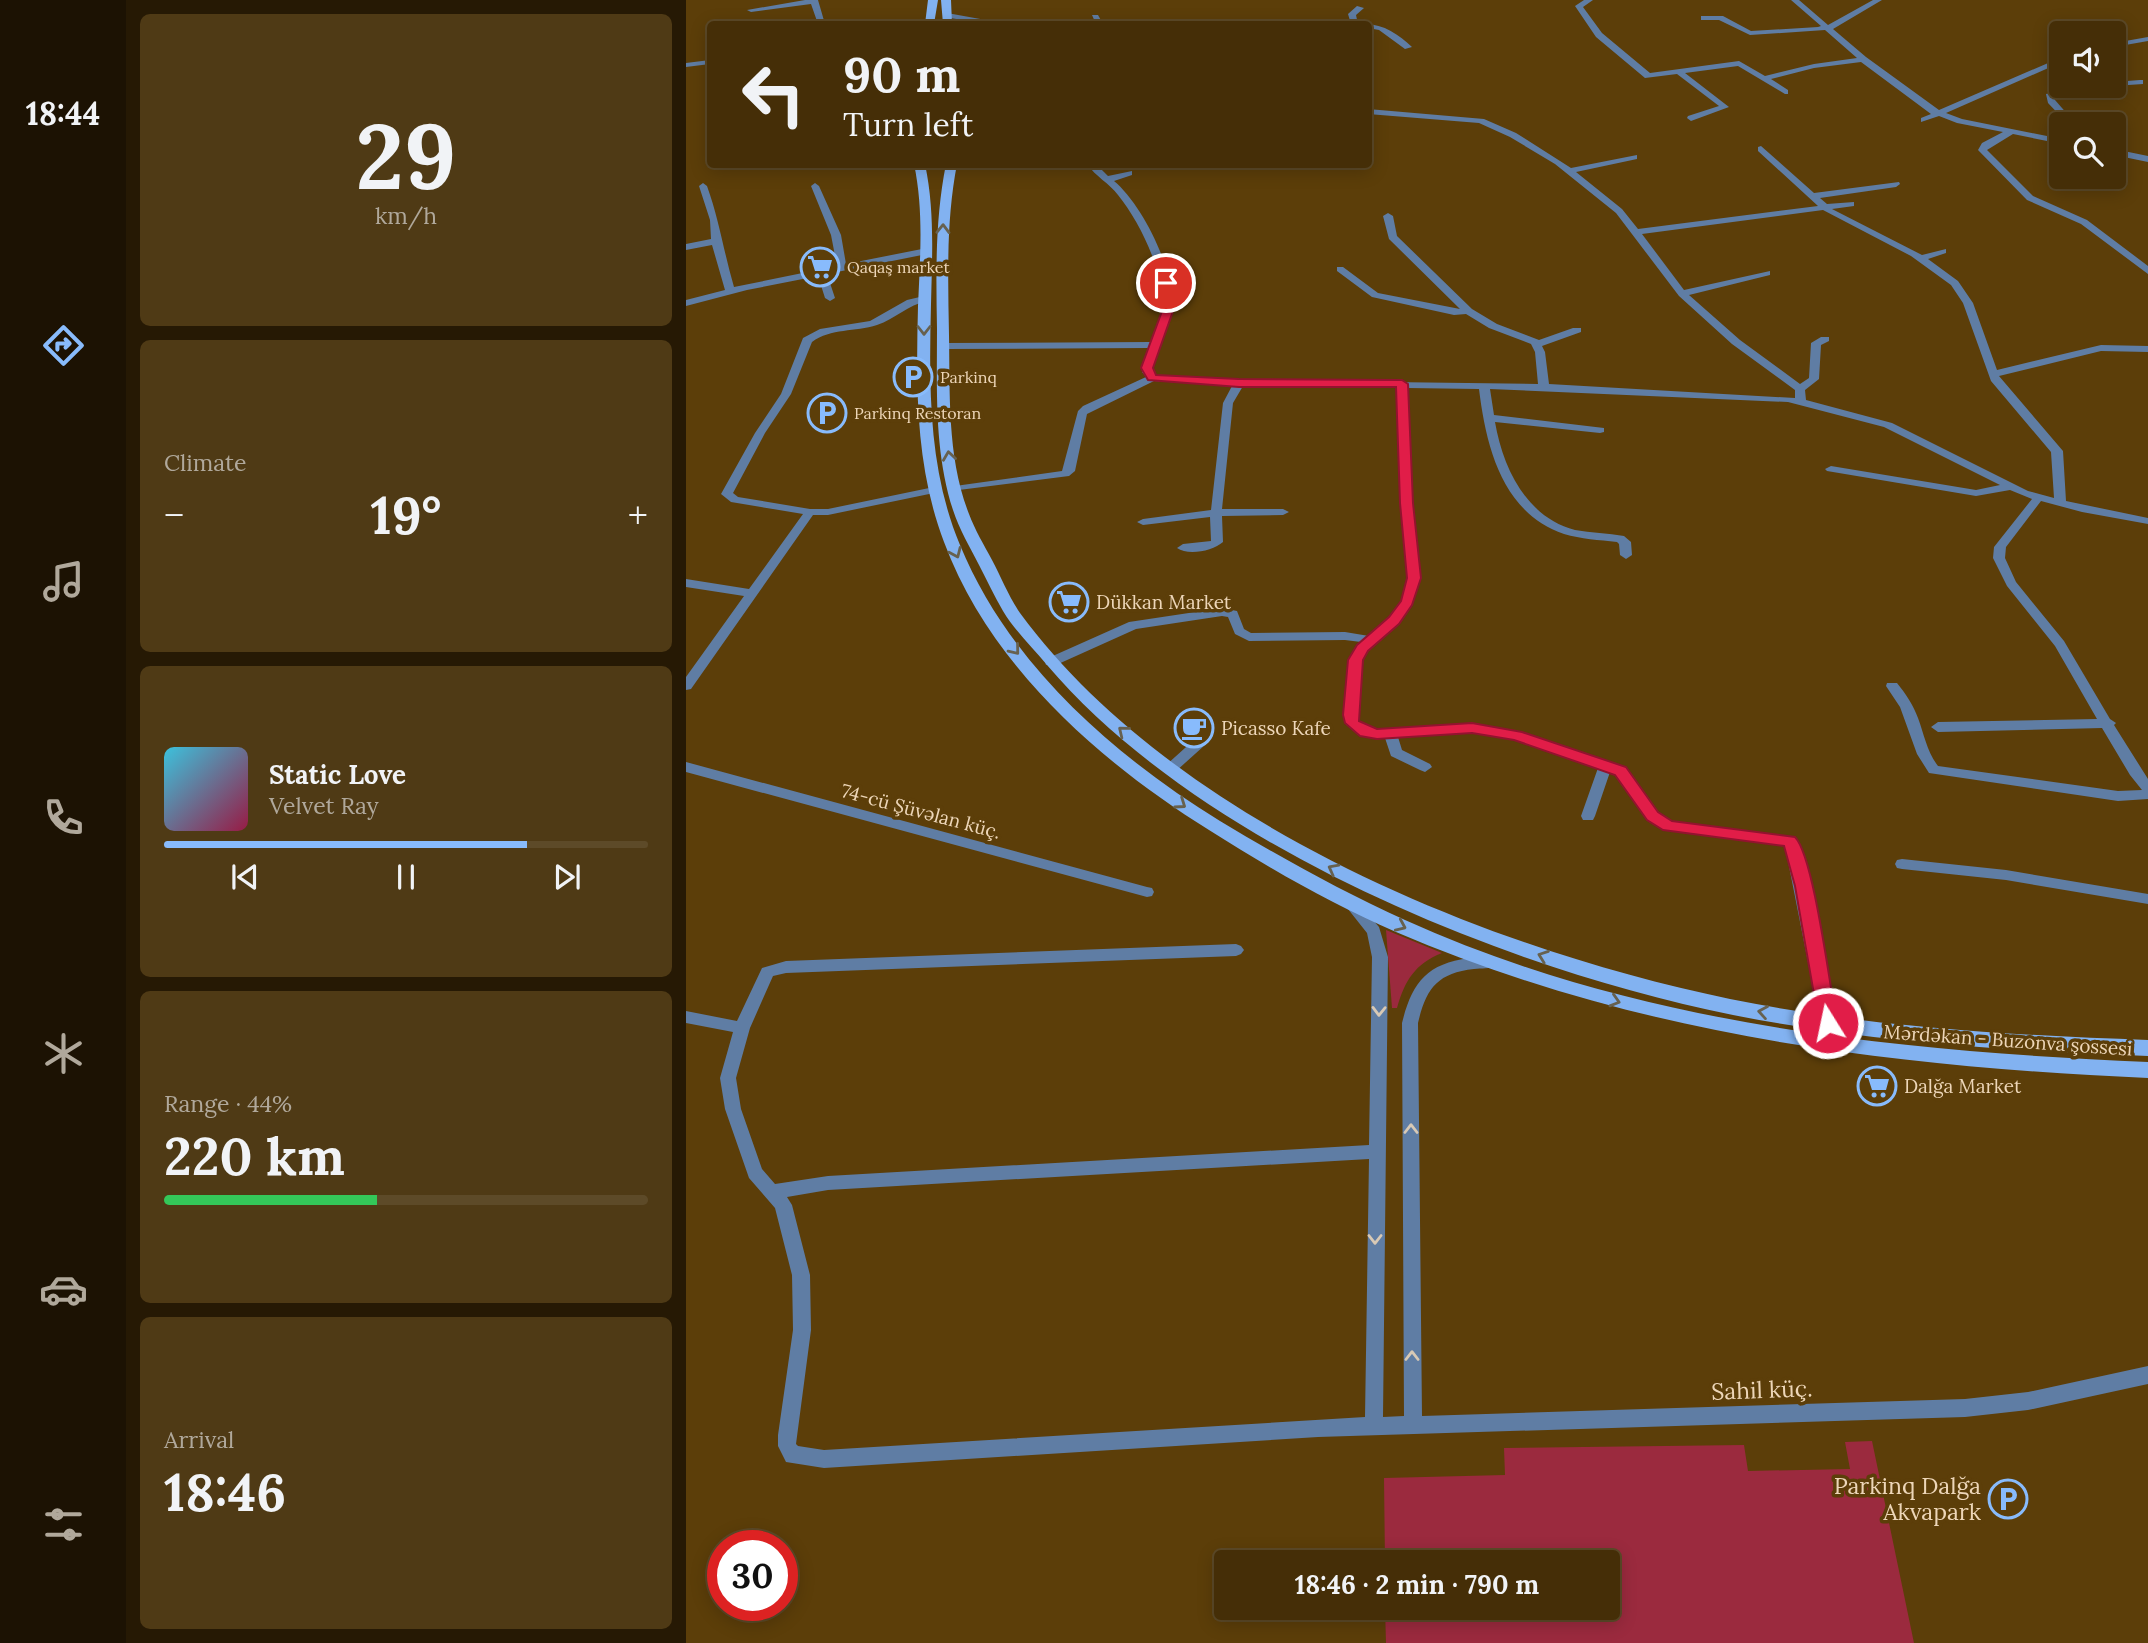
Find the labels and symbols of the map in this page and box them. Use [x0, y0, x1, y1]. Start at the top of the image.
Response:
one-way arrow [936, 223, 951, 234]
supermarket icon: Qaqaş market [799, 246, 841, 288]
pin [1136, 253, 1196, 313]
place label: Qaqaş market [847, 257, 950, 277]
one-way arrow [916, 325, 932, 335]
parking icon: Parkinq [892, 356, 934, 398]
place label: Parkinq [940, 367, 997, 387]
parking icon: Parkinq Restoran [806, 392, 848, 434]
place label: Parkinq Restoran [854, 403, 982, 423]
one-way arrow [941, 450, 956, 462]
one-way arrow [948, 546, 962, 558]
supermarket icon: Dükkan Market [1048, 581, 1090, 623]
place label: Dükkan Market [1096, 590, 1232, 614]
one-way arrow [1006, 643, 1019, 655]
cafe icon: Picasso Kafe [1173, 707, 1215, 749]
place label: Picasso Kafe [1221, 716, 1331, 740]
one-way arrow [1118, 727, 1131, 739]
street label: 74-cü Şüvəlan küç. [839, 778, 1003, 844]
one-way arrow [1173, 796, 1186, 808]
one-way arrow [1328, 864, 1340, 877]
one-way arrow [1394, 918, 1406, 932]
one-way arrow [1538, 950, 1550, 964]
position arrow [1791, 986, 1865, 1060]
one-way arrow [1609, 992, 1621, 1007]
one-way arrow [1757, 1005, 1769, 1020]
one-way arrow [1371, 1006, 1387, 1017]
street label: Mərdəkan - Buzonva şossesi [1883, 1019, 2133, 1061]
supermarket icon: Dalğa Market [1856, 1065, 1898, 1107]
place label: Dalğa Market [1904, 1074, 2022, 1098]
one-way arrow [1403, 1123, 1419, 1134]
one-way arrow [1368, 1233, 1383, 1244]
one-way arrow [1405, 1351, 1420, 1362]
street label: Sahil küç. [1711, 1373, 1813, 1406]
place label: Parkinq Dalğa Akvapark [1834, 1471, 1982, 1526]
parking icon: Parkinq Dalğa Akvapark [1987, 1478, 2029, 1520]
speed limit sign: 30 [707, 1530, 798, 1621]

